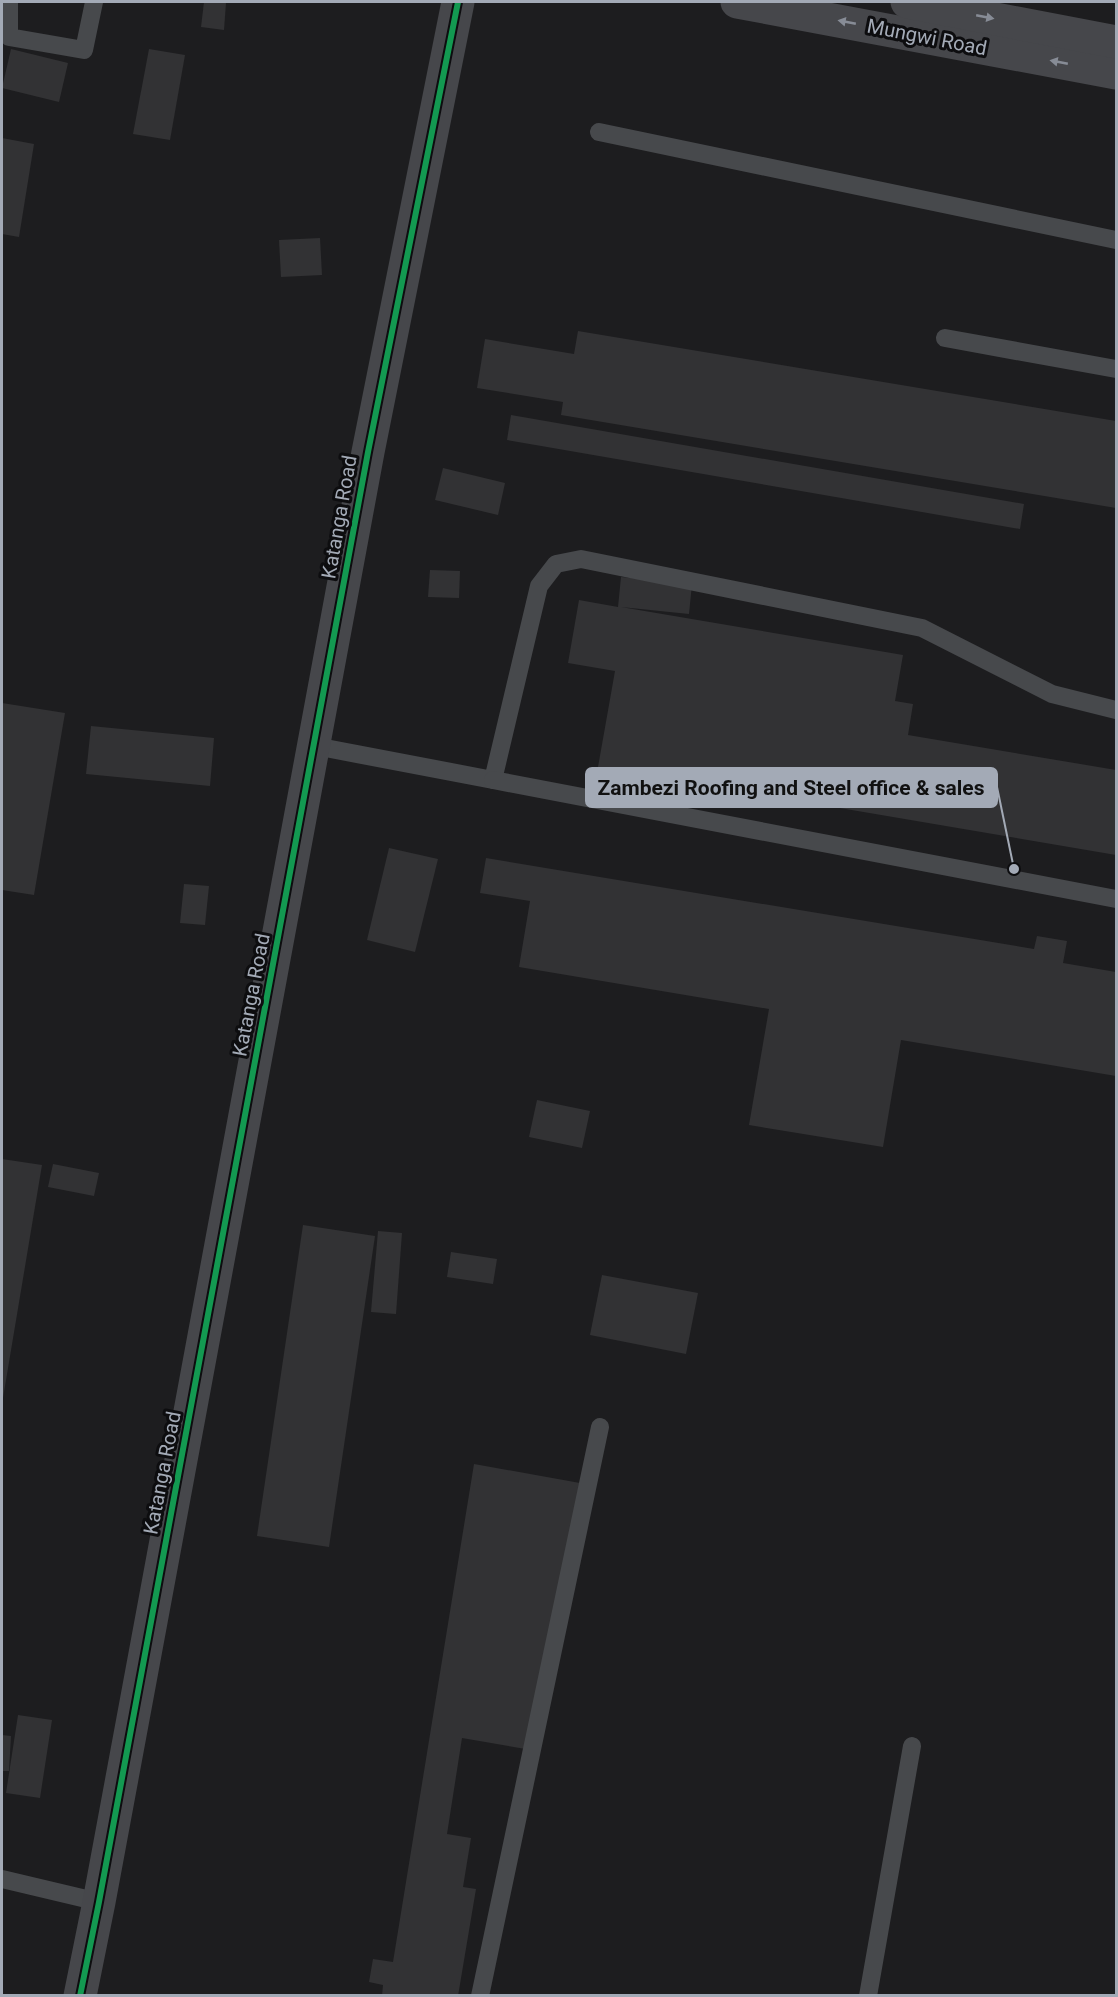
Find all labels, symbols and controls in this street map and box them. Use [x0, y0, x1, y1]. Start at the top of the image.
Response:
one-way arrow [975, 13, 994, 22]
street label: Mungwi Road [865, 14, 989, 60]
one-way arrow [837, 17, 856, 26]
one-way arrow [1049, 57, 1068, 66]
street label: Katanga Road [316, 453, 362, 581]
callout: Zambezi Roofing and Steel office & sales [586, 768, 997, 807]
text: Zambezi Roofing and Steel office & sales [598, 776, 985, 800]
street label: Katanga Road [227, 931, 275, 1059]
street label: Katanga Road [138, 1409, 186, 1537]

